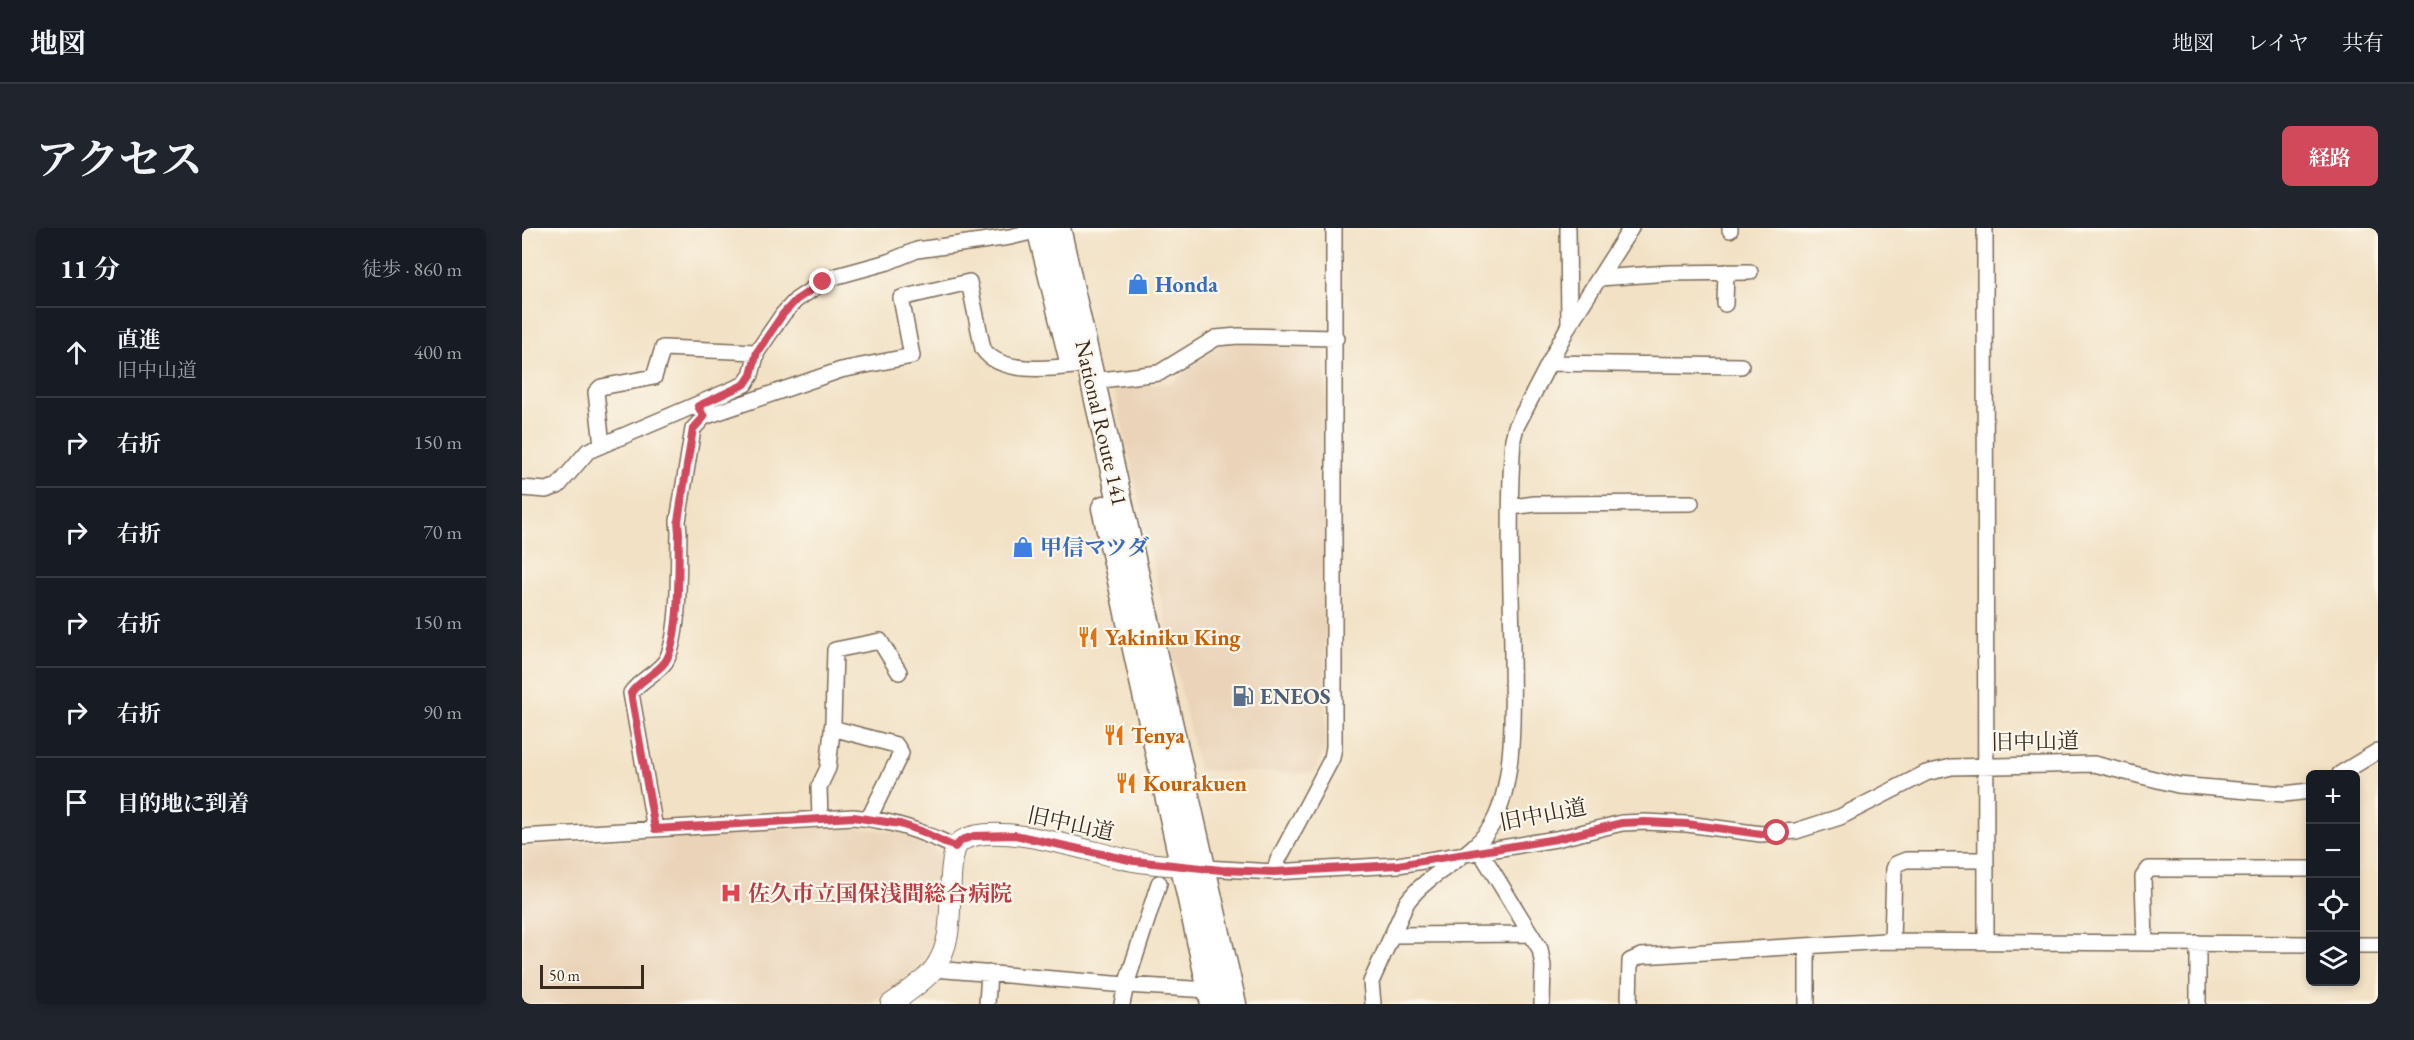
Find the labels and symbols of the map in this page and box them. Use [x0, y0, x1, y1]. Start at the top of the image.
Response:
route end [809, 268, 835, 294]
place label: Honda [1155, 270, 1218, 299]
shop icon: Honda [1126, 272, 1150, 296]
street label: National Route 141 [1068, 337, 1135, 509]
place label: 甲信マツダ [1040, 533, 1149, 562]
shop icon: 甲信マツダ [1011, 535, 1035, 559]
place label: Yakiniku King [1105, 623, 1242, 652]
restaurant icon: Yakiniku King [1076, 625, 1100, 649]
place label: ENEOS [1260, 682, 1331, 711]
fuel station icon: ENEOS [1231, 684, 1255, 708]
place label: Tenya [1131, 721, 1185, 750]
restaurant icon: Tenya [1102, 723, 1126, 747]
street label: 旧中山道 [1991, 726, 2079, 757]
place label: Kourakuen [1143, 769, 1248, 798]
restaurant icon: Kourakuen [1114, 771, 1138, 795]
street label: 旧中山道 [1497, 792, 1589, 837]
street label: 旧中山道 [1025, 800, 1117, 847]
route start [1763, 819, 1789, 845]
place label: 佐久市立国保浅間総合病院 [748, 879, 1012, 908]
hospital icon: 佐久市立国保浅間総合病院 [719, 881, 743, 905]
scale bar [540, 962, 644, 990]

